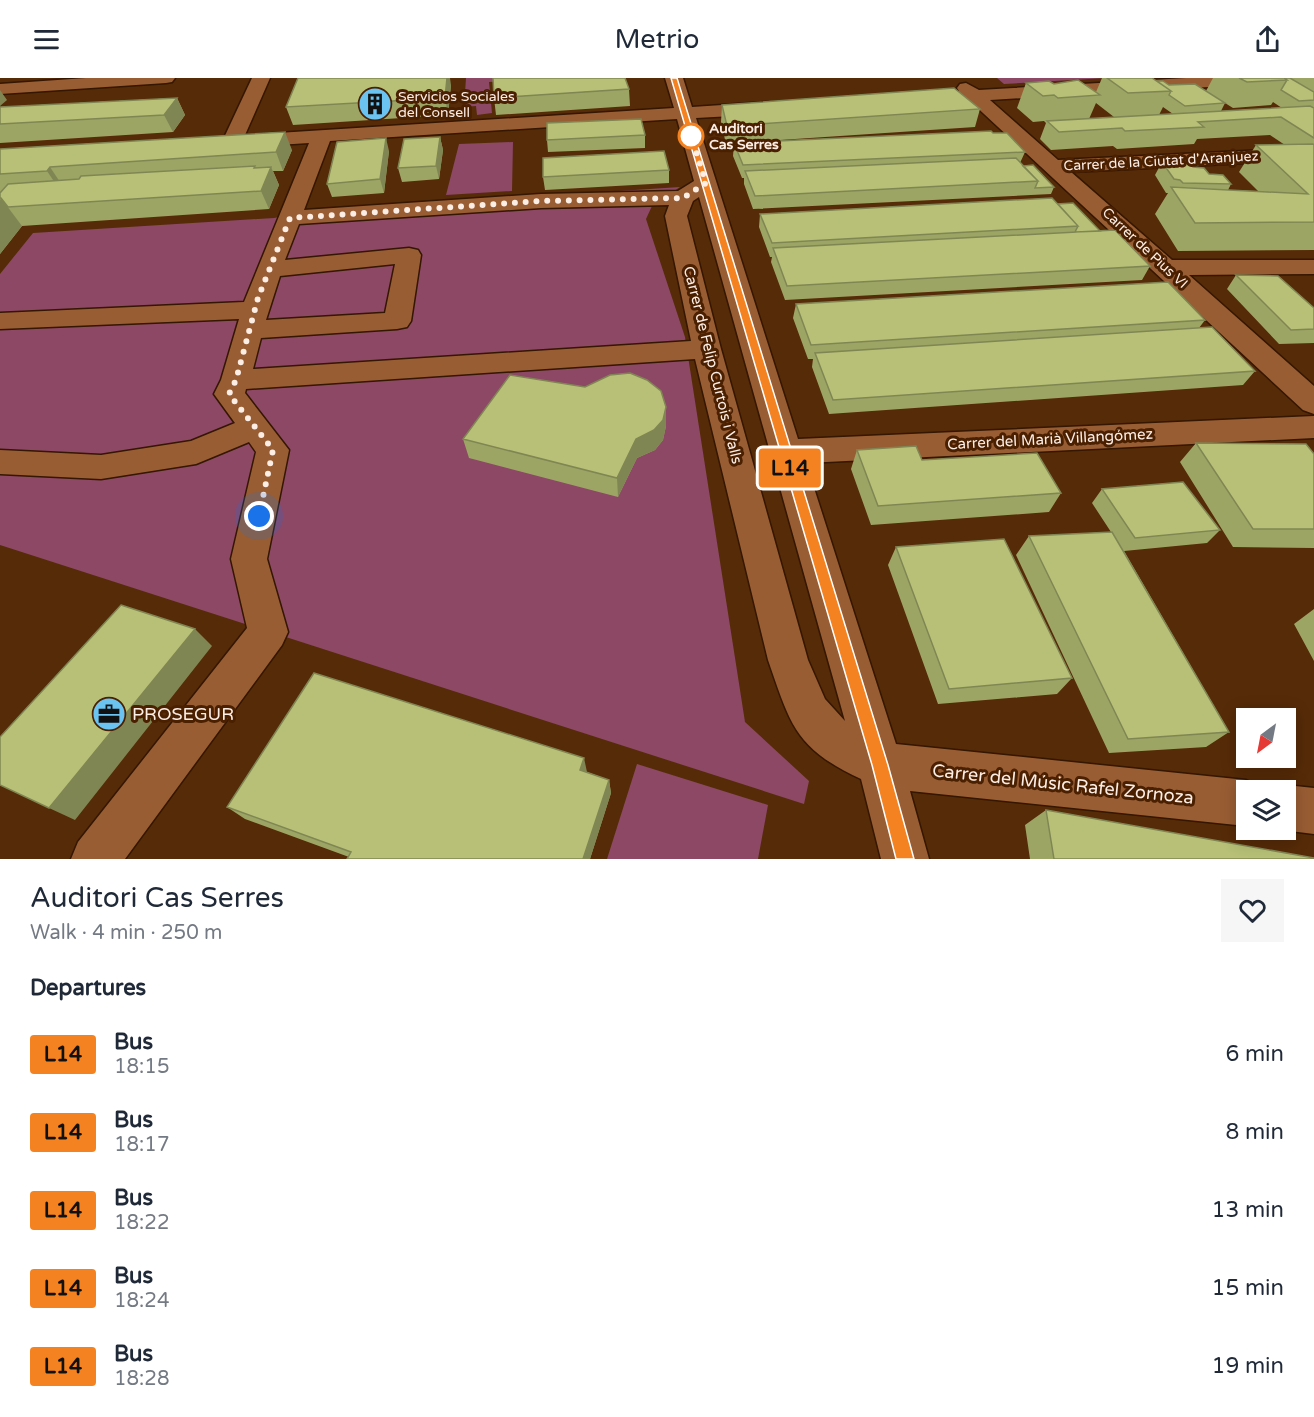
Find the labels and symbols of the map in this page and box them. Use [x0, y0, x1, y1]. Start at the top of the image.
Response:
building icon: Servicios Sociales del Consell [357, 86, 393, 122]
place label: Servicios Sociales del Consell [398, 88, 515, 121]
place label: Auditori Cas Serres [709, 120, 779, 153]
marker: Auditori Cas Serres [678, 123, 704, 149]
street label: Carrer de la Ciutat d'Aranjuez [1063, 147, 1259, 175]
street label: Carrer de Pius VI [1099, 204, 1191, 292]
street label: Carrer de Felip Curtois i Valls [680, 264, 746, 466]
street label: Carrer del Marià Villangómez [947, 425, 1153, 453]
line badge: L14 [756, 448, 824, 488]
your location [244, 501, 274, 531]
office icon: PROSEGUR [91, 696, 127, 732]
place label: PROSEGUR [132, 703, 234, 725]
north arrow [1236, 708, 1296, 768]
street label: Carrer del Músic Rafel Zornoza [931, 759, 1195, 809]

